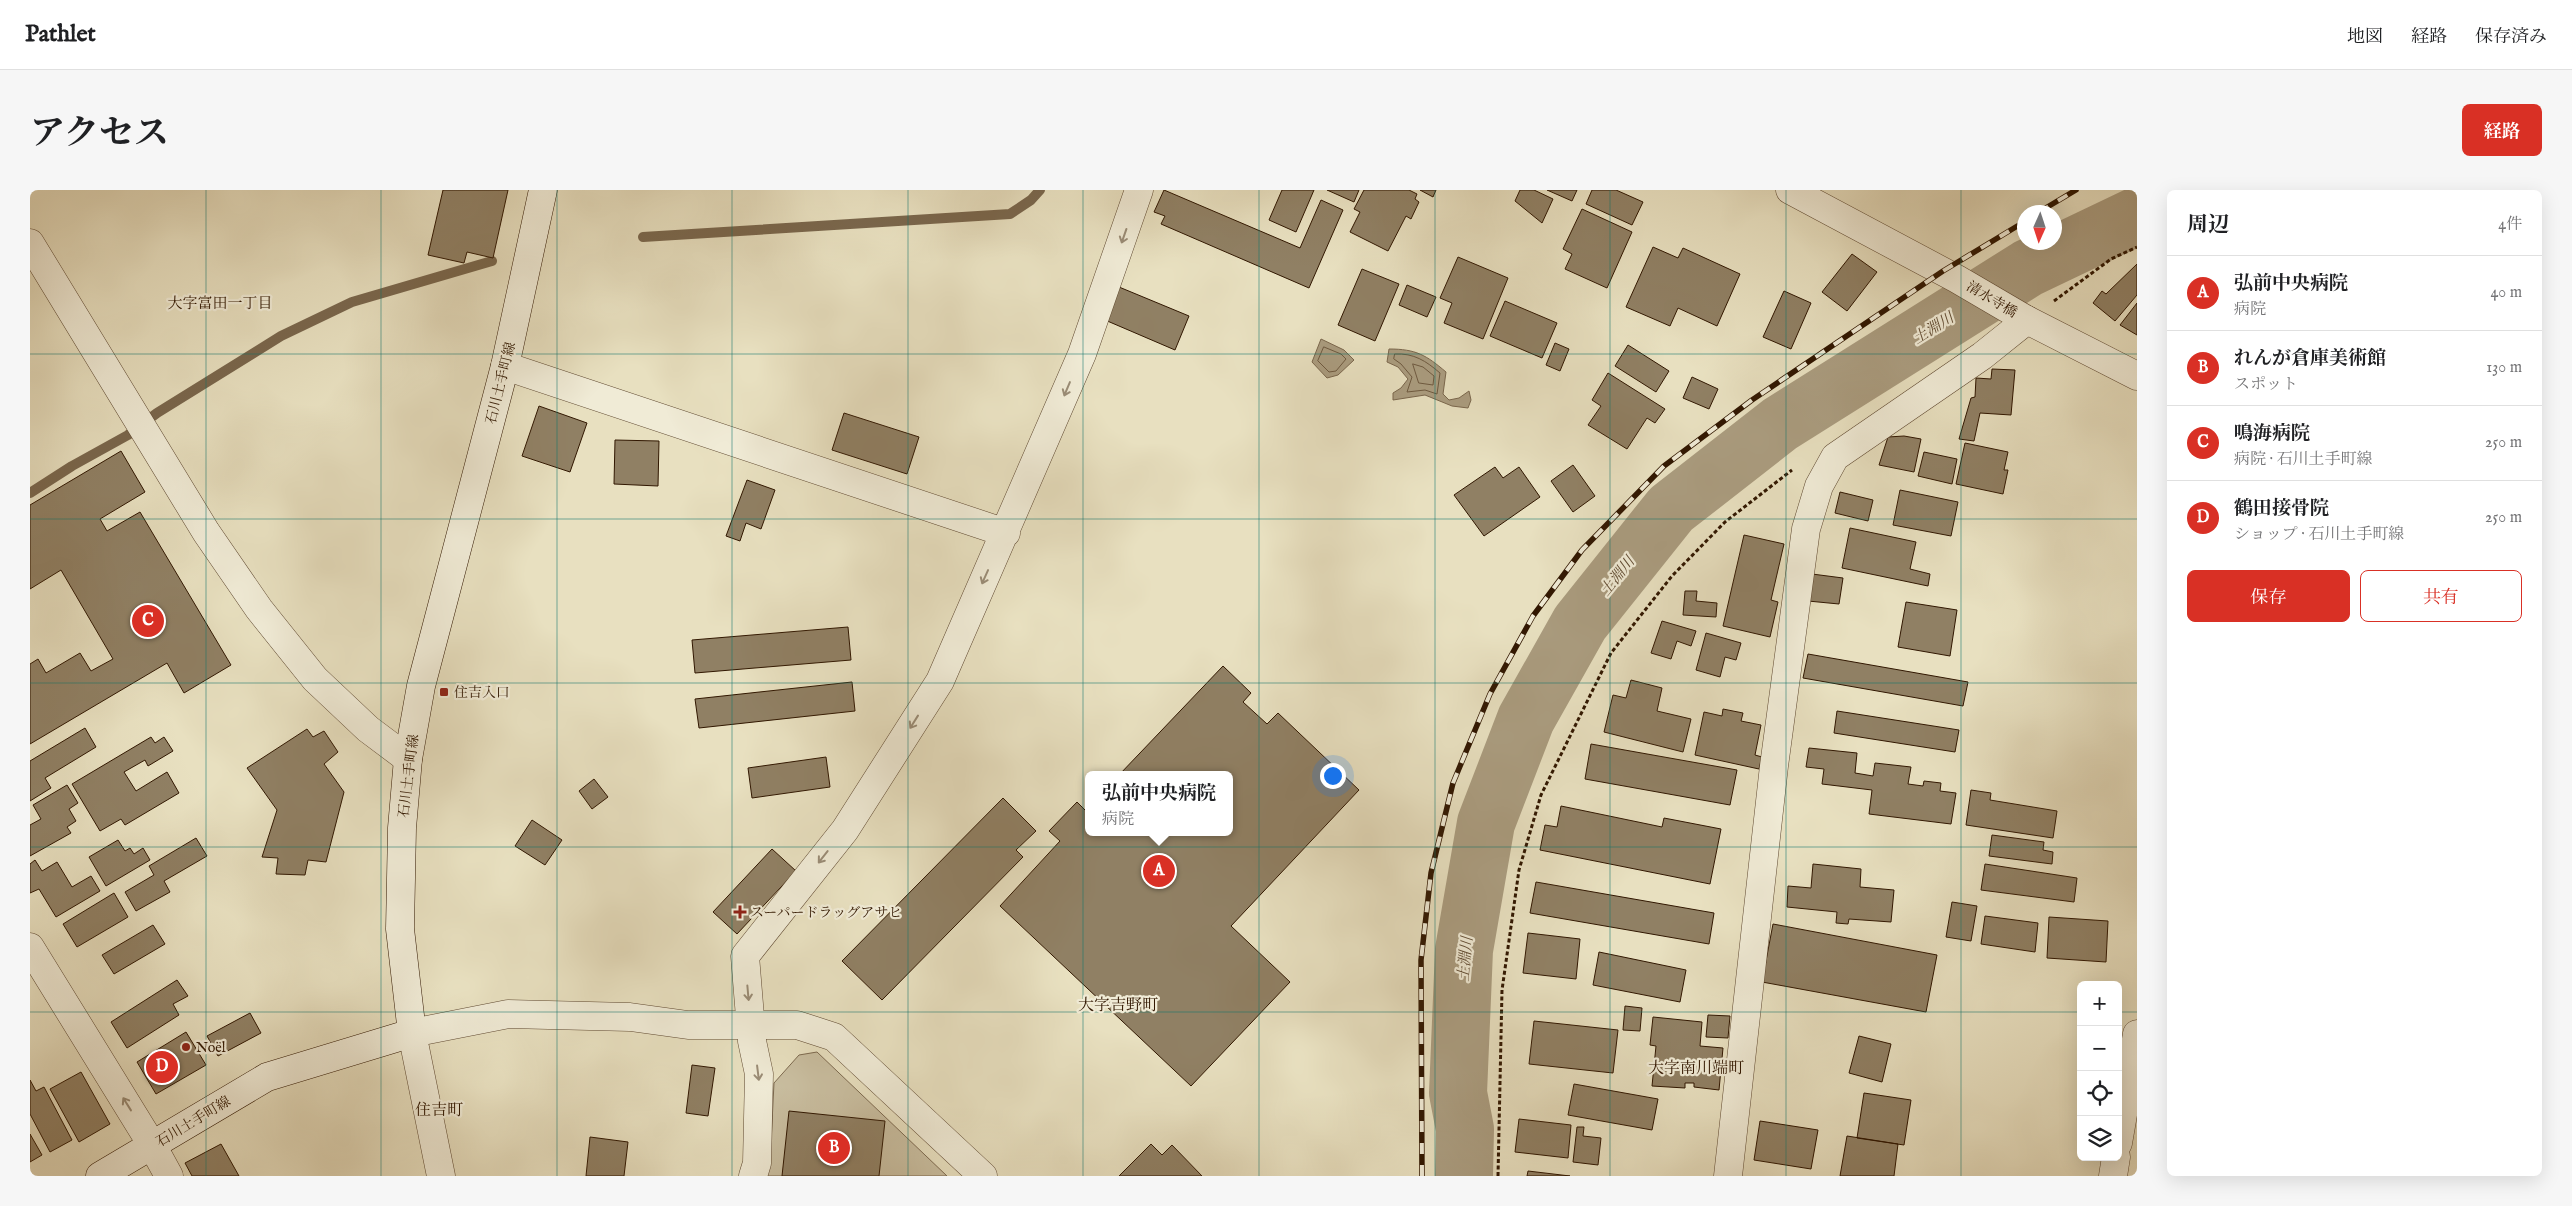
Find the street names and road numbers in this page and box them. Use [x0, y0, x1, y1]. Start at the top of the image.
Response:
street label: 清水寺橋 [1963, 278, 2020, 322]
street label: 石川土手町線 [482, 340, 520, 426]
street label: 石川土手町線 [395, 733, 423, 819]
street label: 石川土手町線 [153, 1093, 234, 1151]

